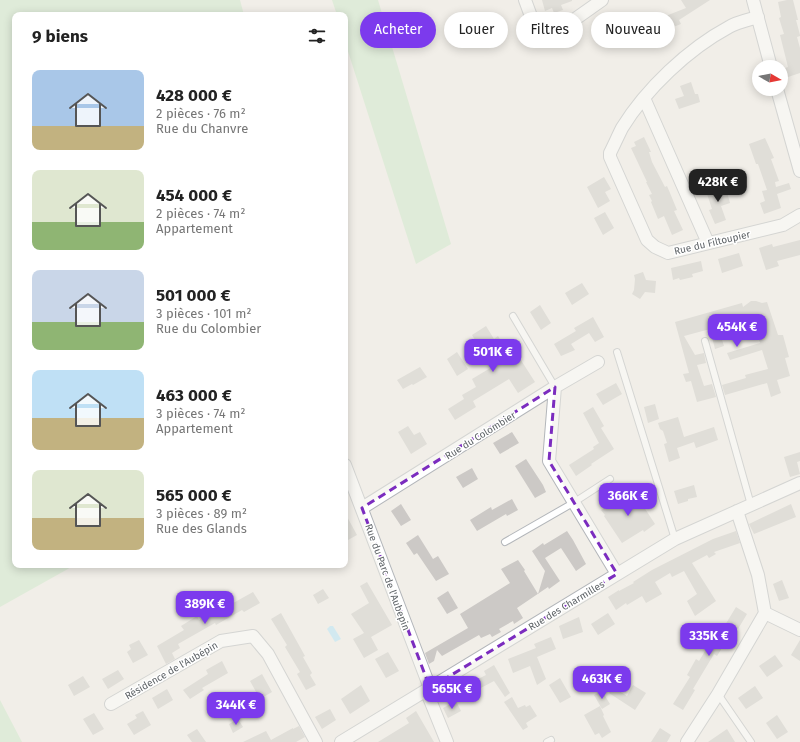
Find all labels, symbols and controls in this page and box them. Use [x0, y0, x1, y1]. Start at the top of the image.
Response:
chip: Acheter [360, 12, 436, 48]
chip: Louer [444, 12, 508, 48]
chip: Filtres [516, 12, 583, 48]
chip: Nouveau [591, 12, 675, 48]
icon: filters [306, 25, 328, 47]
text: 9 biens [32, 26, 88, 47]
north arrow [752, 60, 788, 96]
map controls [752, 60, 788, 96]
text: 428 000 € [156, 85, 232, 106]
icon: home [64, 86, 112, 134]
text: 2 pièces · 76 m² [156, 106, 246, 121]
text: Rue du Chanvre [156, 121, 248, 136]
pin: 428K € [685, 169, 751, 203]
text: 428K € [698, 174, 738, 189]
text: 454 000 € [156, 185, 232, 206]
icon: home [64, 186, 112, 234]
text: 2 pièces · 74 m² [156, 206, 245, 221]
text: Appartement [156, 221, 233, 236]
street label: Rue du Filtoupier [673, 228, 752, 258]
text: 501 000 € [156, 285, 231, 306]
icon: home [64, 286, 112, 334]
text: 3 pièces · 101 m² [156, 306, 251, 321]
pin: 454K € [704, 314, 770, 348]
text: 454K € [717, 319, 757, 334]
text: Rue du Colombier [156, 321, 261, 336]
pin: 501K € [460, 339, 526, 373]
text: 501K € [473, 344, 513, 359]
text: 463 000 € [156, 385, 232, 406]
icon: home [64, 386, 112, 434]
text: 3 pièces · 74 m² [156, 406, 245, 421]
street label: Rue du Colombier [443, 409, 518, 462]
text: Appartement [156, 421, 233, 436]
pin: 366K € [595, 483, 661, 517]
text: 565 000 € [156, 485, 232, 506]
icon: home [64, 486, 112, 534]
text: 366K € [608, 488, 648, 503]
text: 3 pièces · 89 m² [156, 506, 247, 521]
text: Rue des Glands [156, 521, 247, 536]
street label: Rue du Parc de l'Aubepin [362, 522, 412, 632]
street label: Rue des Charmilles [526, 578, 607, 633]
pin: 389K € [172, 591, 238, 625]
text: 389K € [185, 596, 225, 611]
pin: 335K € [676, 623, 742, 657]
text: 335K € [689, 628, 729, 643]
street label: Résidence de l'Aubépin [123, 639, 220, 702]
pin: 463K € [569, 666, 635, 700]
text: 463K € [582, 671, 622, 686]
pin: 565K € [419, 676, 485, 710]
text: 565K € [432, 681, 472, 696]
pin: 344K € [203, 692, 269, 726]
text: 344K € [216, 697, 256, 712]

